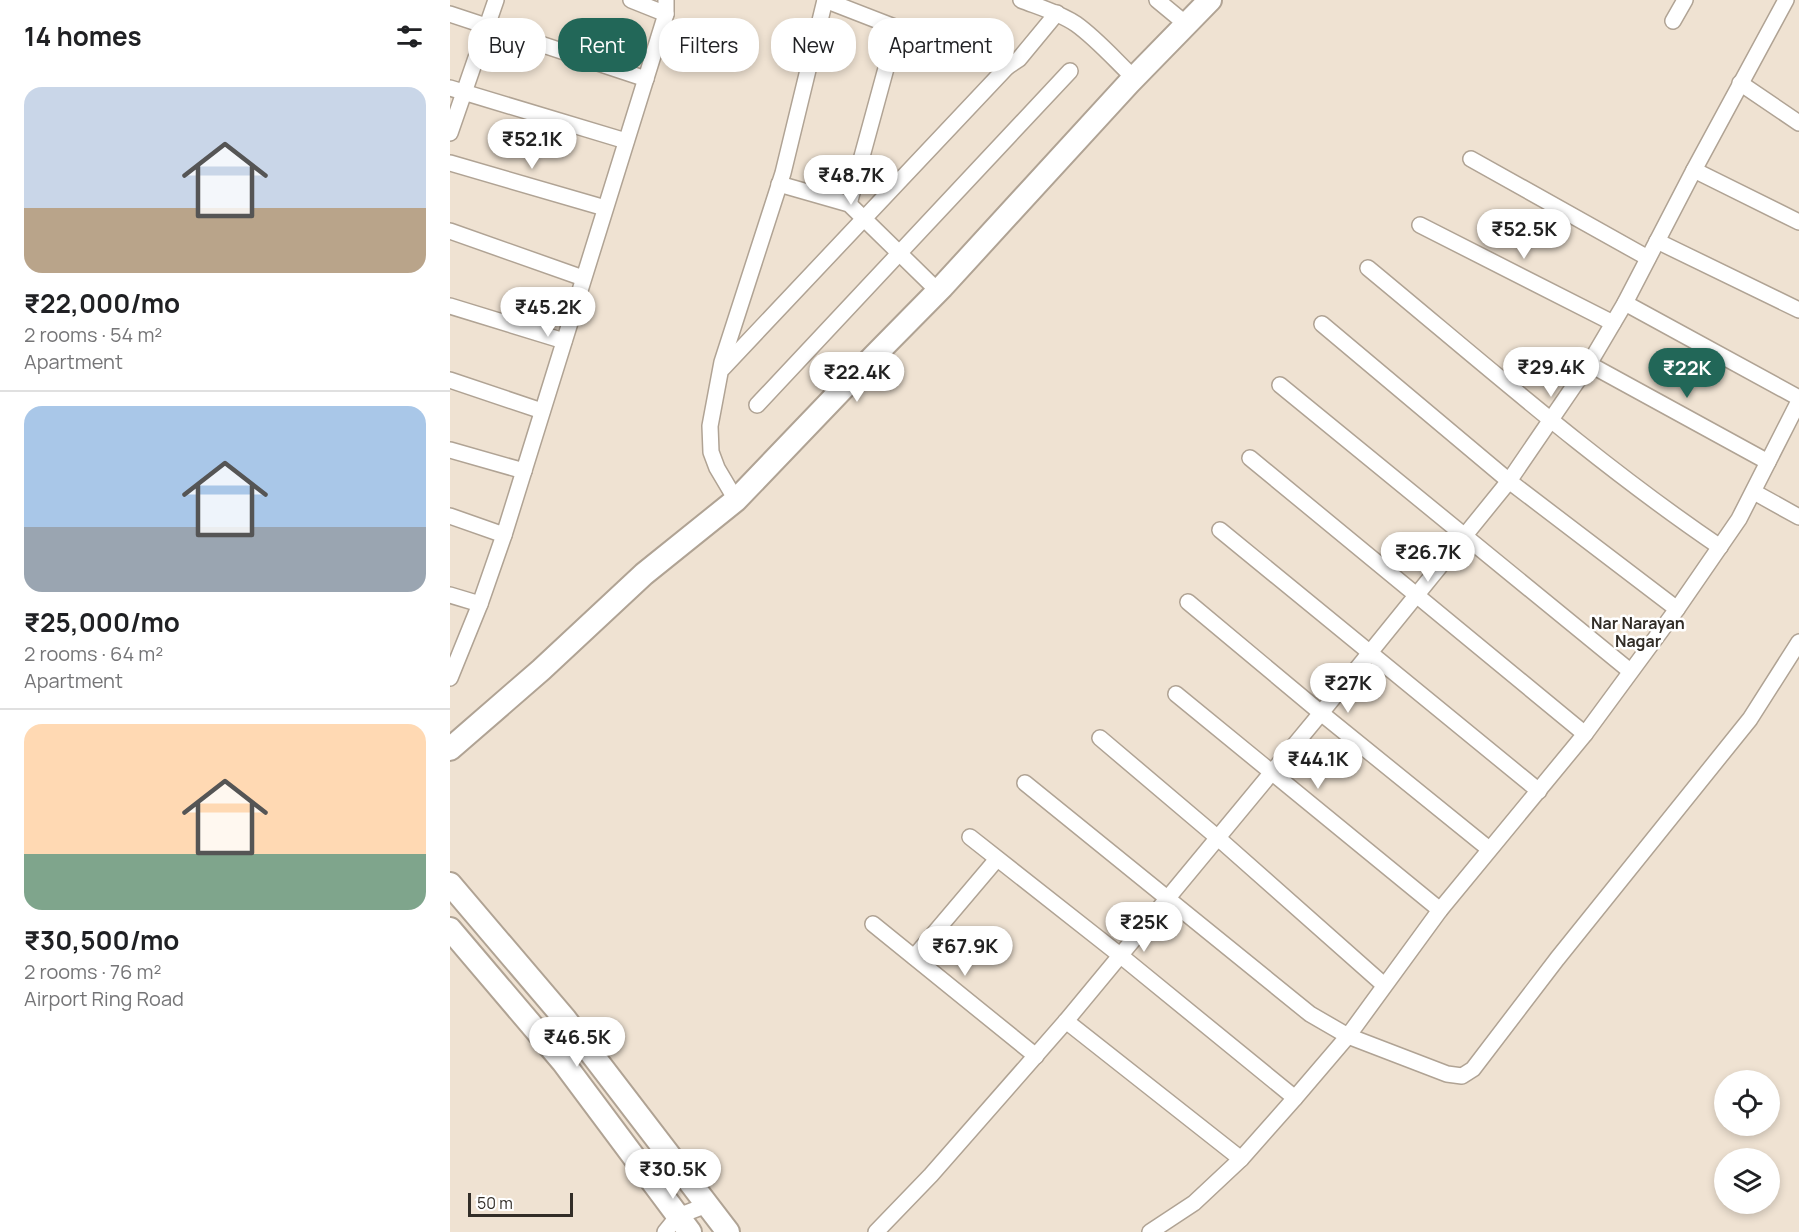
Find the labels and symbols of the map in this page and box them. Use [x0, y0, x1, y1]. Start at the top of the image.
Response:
pin: ₹52.1K [483, 119, 581, 170]
pin: ₹48.7K [802, 155, 900, 206]
pin: ₹52.5K [1475, 209, 1573, 260]
pin: ₹45.2K [499, 287, 597, 338]
pin: ₹29.4K [1502, 347, 1600, 398]
pin: ₹22K [1651, 348, 1723, 399]
pin: ₹22.4K [808, 352, 906, 403]
pin: ₹26.7K [1379, 532, 1477, 583]
district label: Nar Narayan Nagar [1591, 612, 1685, 652]
pin: ₹27K [1312, 663, 1384, 714]
pin: ₹44.1K [1269, 739, 1367, 790]
pin: ₹25K [1108, 902, 1180, 953]
pin: ₹67.9K [916, 926, 1014, 977]
pin: ₹46.5K [528, 1017, 626, 1068]
pin: ₹30.5K [624, 1149, 722, 1200]
scale bar [468, 1190, 573, 1218]

